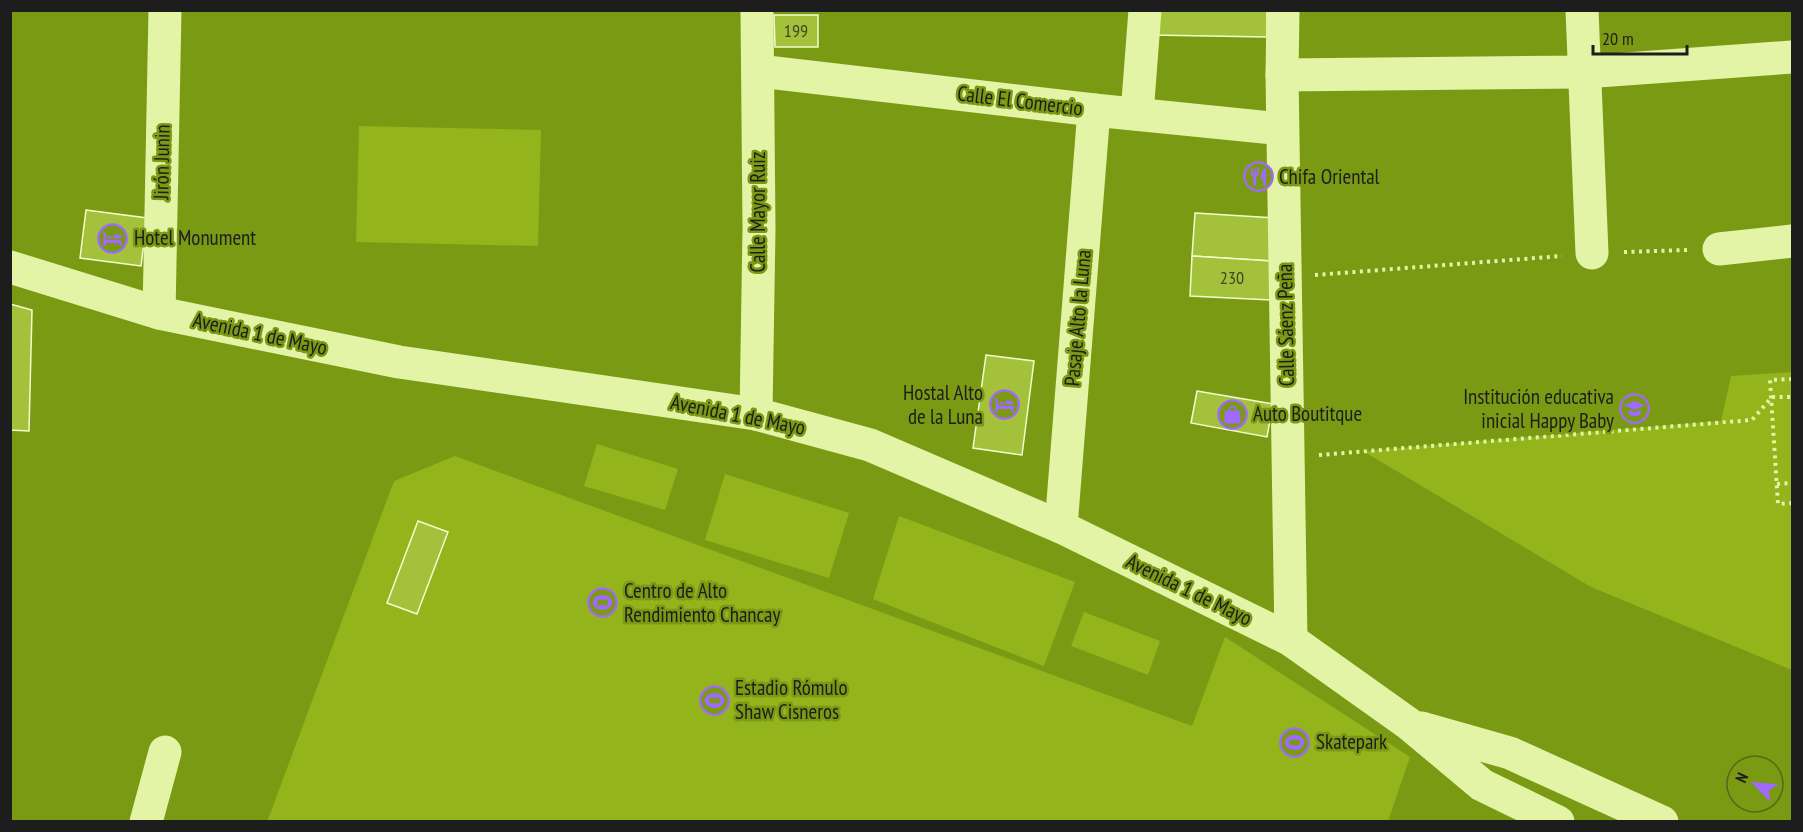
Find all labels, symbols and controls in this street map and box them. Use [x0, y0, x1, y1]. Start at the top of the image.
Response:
scale bar [1593, 18, 1688, 56]
house number: 199 [784, 19, 808, 42]
text: 20 m [1602, 27, 1634, 50]
street label: Calle El Comercio [956, 79, 1084, 122]
street label: Jirón Junin [147, 124, 176, 201]
street label: Calle Mayor Ruiz [744, 152, 771, 272]
restaurant icon: Chifa Oriental [1242, 161, 1274, 193]
place label: Chifa Oriental [1279, 163, 1380, 190]
hotel icon: Hotel Monument [97, 222, 129, 254]
place label: Hotel Monument [134, 224, 256, 251]
street label: Pasaje Alto la Luna [1058, 249, 1097, 387]
street label: Calle Sáenz Peña [1271, 263, 1300, 387]
house number: 230 [1220, 266, 1244, 289]
street label: Avenida 1 de Mayo [190, 306, 330, 361]
place label: Hostal Alto de la Luna [903, 379, 983, 430]
place label: Institución educativa inicial Happy Baby [1463, 383, 1614, 434]
street label: Avenida 1 de Mayo [668, 388, 808, 441]
hotel icon: Hostal Alto de la Luna [988, 389, 1020, 421]
school or university icon: Institución educativa inicial Happy Baby [1619, 393, 1651, 425]
shop icon: Auto Boutitque [1216, 398, 1248, 430]
place label: Auto Boutitque [1253, 400, 1362, 427]
street label: Avenida 1 de Mayo [1122, 547, 1257, 632]
place label: Centro de Alto Rendimiento Chancay [624, 577, 780, 628]
sports icon: Centro de Alto Rendimiento Chancay [587, 587, 619, 619]
place label: Estadio Rómulo Shaw Cisneros [735, 674, 848, 725]
sports icon: Estadio Rómulo Shaw Cisneros [698, 684, 730, 716]
sports icon: Skatepark [1279, 726, 1311, 758]
place label: Skatepark [1316, 728, 1387, 755]
north arrow [1725, 754, 1785, 814]
text: N [1731, 770, 1752, 786]

